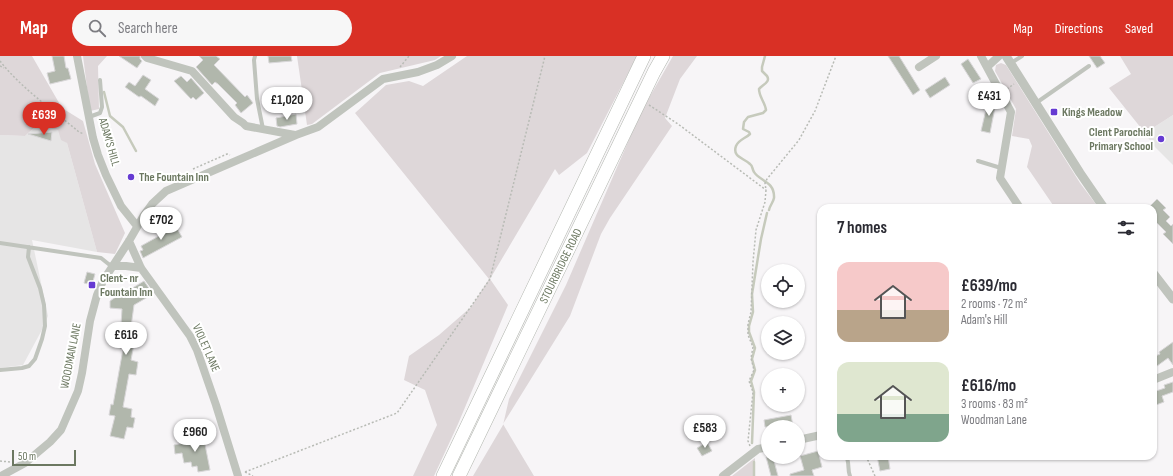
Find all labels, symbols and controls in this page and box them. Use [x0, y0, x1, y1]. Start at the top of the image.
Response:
search box [72, 10, 352, 46]
text: Map [20, 17, 48, 40]
icon: search [86, 17, 108, 39]
text: Search here [118, 19, 178, 38]
text: Map [1013, 20, 1033, 37]
text: Directions [1055, 20, 1103, 37]
text: Saved [1125, 20, 1153, 37]
pin: £431 [965, 83, 1013, 117]
pin: £1,020 [254, 87, 320, 121]
text: £431 [977, 88, 1001, 104]
text: £1,020 [270, 92, 304, 108]
pin: £639 [20, 102, 68, 136]
place label: Kings Meadow [1062, 105, 1123, 120]
text: £639 [32, 107, 56, 123]
marker: Kings Meadow [1049, 107, 1059, 117]
street label: ADAM'S HILL [95, 115, 123, 168]
place label: Clent Parochial Primary School [1089, 125, 1153, 154]
marker: Clent Parochial Primary School [1156, 134, 1166, 144]
place label: The Fountain Inn [139, 170, 209, 185]
marker: The Fountain Inn [126, 172, 136, 182]
pin: £702 [137, 207, 185, 241]
text: £702 [149, 212, 173, 228]
icon: filters [1115, 217, 1137, 239]
text: 7 homes [837, 218, 887, 238]
street label: STOURBRIDGE ROAD [536, 226, 586, 306]
map controls [761, 264, 805, 464]
button: locate [761, 264, 805, 308]
place label: Clent- nr Fountain Inn [100, 271, 153, 300]
text: £639/mo [961, 276, 1017, 296]
icon: home [869, 278, 917, 326]
marker: Clent- nr Fountain Inn [87, 280, 97, 290]
text: 2 rooms · 72 m² [961, 296, 1027, 312]
text: Adam's Hill [961, 312, 1007, 328]
button: layers [761, 316, 805, 360]
street label: WOODMAN LANE [57, 322, 85, 390]
pin: £616 [102, 322, 150, 356]
street label: VIOLET LANE [189, 322, 223, 374]
text: £616 [114, 327, 138, 343]
button: + [761, 368, 805, 412]
text: £616/mo [961, 376, 1016, 396]
icon: home [869, 378, 917, 426]
text: 3 rooms · 83 m² [961, 396, 1028, 412]
text: Woodman Lane [961, 412, 1027, 428]
pin: £583 [681, 415, 729, 449]
pin: £960 [171, 419, 219, 453]
text: £583 [693, 420, 717, 436]
button: − [761, 420, 805, 464]
text: £960 [182, 424, 208, 440]
scale bar [12, 448, 76, 467]
text: 50 m [18, 450, 36, 463]

